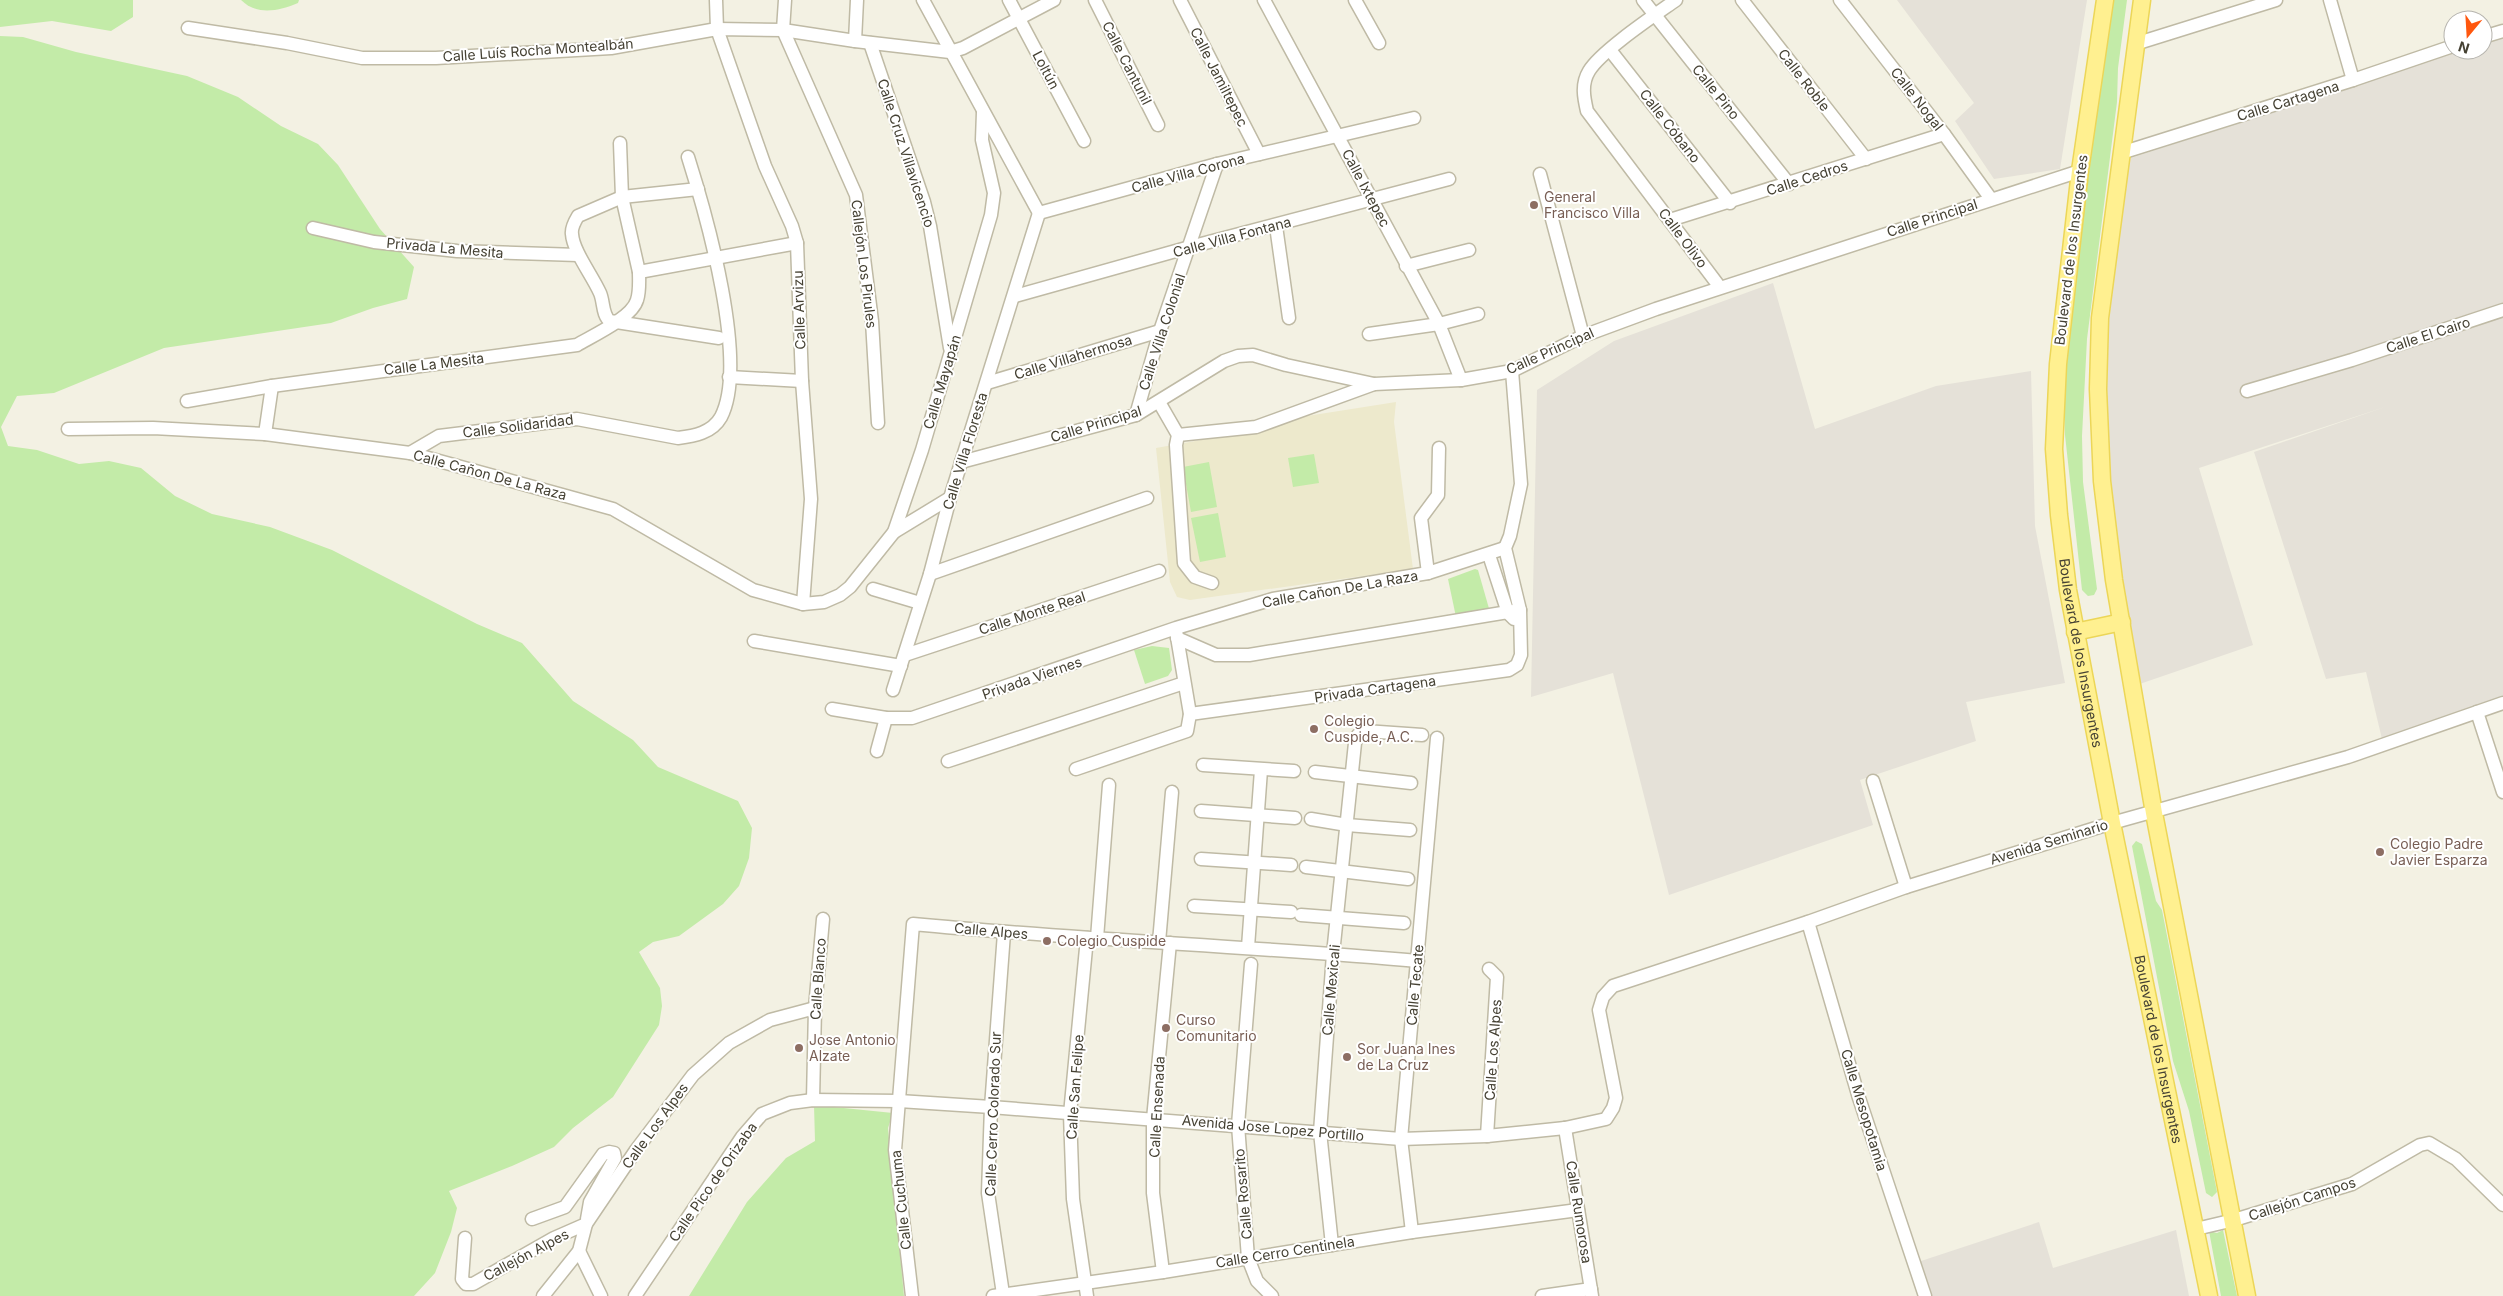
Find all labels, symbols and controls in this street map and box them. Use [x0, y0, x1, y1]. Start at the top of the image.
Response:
north arrow [2443, 10, 2493, 60]
street label: Calle Cantunil [1099, 18, 1156, 107]
street label: Calle Jamiltepec [1187, 24, 1252, 129]
street label: Calle Luís Rocha Montealbán [442, 34, 634, 65]
text: N [2456, 38, 2472, 58]
street label: Calle Roble [1775, 45, 1834, 114]
street label: Loltún [1029, 48, 1064, 92]
street label: Calle Pino [1689, 61, 1744, 123]
street label: Calle Nogal [1887, 64, 1947, 134]
street label: Calle Cruz Villavicencio [874, 76, 939, 229]
street label: Calle Cartagena [2235, 77, 2341, 124]
street label: Calle Cóbano [1636, 85, 1704, 166]
street label: Calle Ixtepec [1339, 146, 1394, 230]
street label: Calle Villa Corona [1129, 149, 1246, 196]
street label: Boulevard de los Insurgentes [2050, 154, 2091, 346]
street label: Calle Cedros [1764, 156, 1850, 199]
place label: General Francisco Villa [1544, 188, 1640, 221]
street label: Calle Principal [1884, 195, 1979, 240]
street label: Callejón Los Pirules [848, 199, 881, 329]
marker: General Francisco Villa [1528, 199, 1540, 211]
street label: Calle Olivo [1655, 204, 1711, 271]
street label: Calle Villa Fontana [1171, 213, 1293, 260]
street label: Privada La Mesita [386, 234, 504, 261]
street label: Calle Arvizu [789, 270, 808, 350]
street label: Calle Villa Colonial [1135, 271, 1188, 392]
street label: Calle El Cairo [2384, 313, 2472, 356]
street label: Calle Principal [1503, 324, 1596, 378]
street label: Calle Villahermosa [1012, 330, 1134, 383]
street label: Calle Mayapán [919, 333, 964, 431]
street label: Calle La Mesita [383, 349, 485, 378]
street label: Calle Villa Floresta [939, 390, 990, 512]
street label: Calle Principal [1048, 402, 1143, 445]
street label: Calle Solidaridad [462, 410, 574, 441]
street label: Calle Cañon De La Raza [412, 446, 569, 503]
street label: Boulevard de los Insurgentes [2056, 557, 2107, 749]
street label: Calle Cañon De La Raza [1261, 566, 1419, 611]
street label: Calle Monte Real [976, 587, 1087, 638]
street label: Privada Viernes [980, 652, 1084, 703]
street label: Privada Cartagena [1313, 672, 1437, 705]
place label: Colegio Cuspide, A.C. [1324, 712, 1414, 745]
marker: Colegio Cuspide, A.C. [1308, 723, 1320, 735]
street label: Avenida Seminario [1988, 815, 2110, 868]
place label: Colegio Padre Javier Esparza [2390, 835, 2488, 868]
marker: Colegio Padre Javier Esparza [2374, 846, 2386, 858]
street label: Calle Alpes [953, 919, 1029, 942]
place label: Colegio Cuspide [1057, 932, 1166, 949]
marker: Colegio Cuspide [1041, 935, 1053, 947]
street label: Calle Blanco [806, 937, 829, 1020]
street label: Calle Mexicali [1318, 944, 1343, 1036]
street label: Calle Tecate [1402, 944, 1427, 1026]
street label: Boulevard de los Insurgentes [2131, 953, 2187, 1145]
street label: Calle Los Alpes [1480, 999, 1505, 1101]
place label: Curso Comunitario [1176, 1011, 1257, 1044]
marker: Curso Comunitario [1160, 1022, 1172, 1034]
place label: Jose Antonio Alzate [809, 1031, 896, 1064]
street label: Calle Cerro Colorado Sur [981, 1031, 1004, 1197]
street label: Calle San Felipe [1062, 1034, 1087, 1140]
place label: Sor Juana Ines de La Cruz [1357, 1040, 1455, 1073]
marker: Jose Antonio Alzate [793, 1042, 805, 1054]
street label: Calle Mesopotamia [1838, 1047, 1891, 1173]
marker: Sor Juana Ines de La Cruz [1341, 1051, 1353, 1063]
street label: Calle Ensenada [1145, 1056, 1168, 1158]
street label: Calle Los Alpes [618, 1080, 691, 1172]
street label: Avenida Jose Lopez Portillo [1181, 1111, 1365, 1144]
street label: Calle Pico de Orizaba [665, 1119, 760, 1245]
street label: Calle Rosarito [1230, 1148, 1255, 1240]
street label: Calle Cuchuma [887, 1149, 914, 1251]
street label: Calle Rumorosa [1563, 1159, 1596, 1264]
street label: Callejón Campos [2246, 1173, 2358, 1224]
street label: Callejón Alpes [480, 1225, 571, 1284]
street label: Calle Cerro Centinela [1214, 1232, 1356, 1271]

